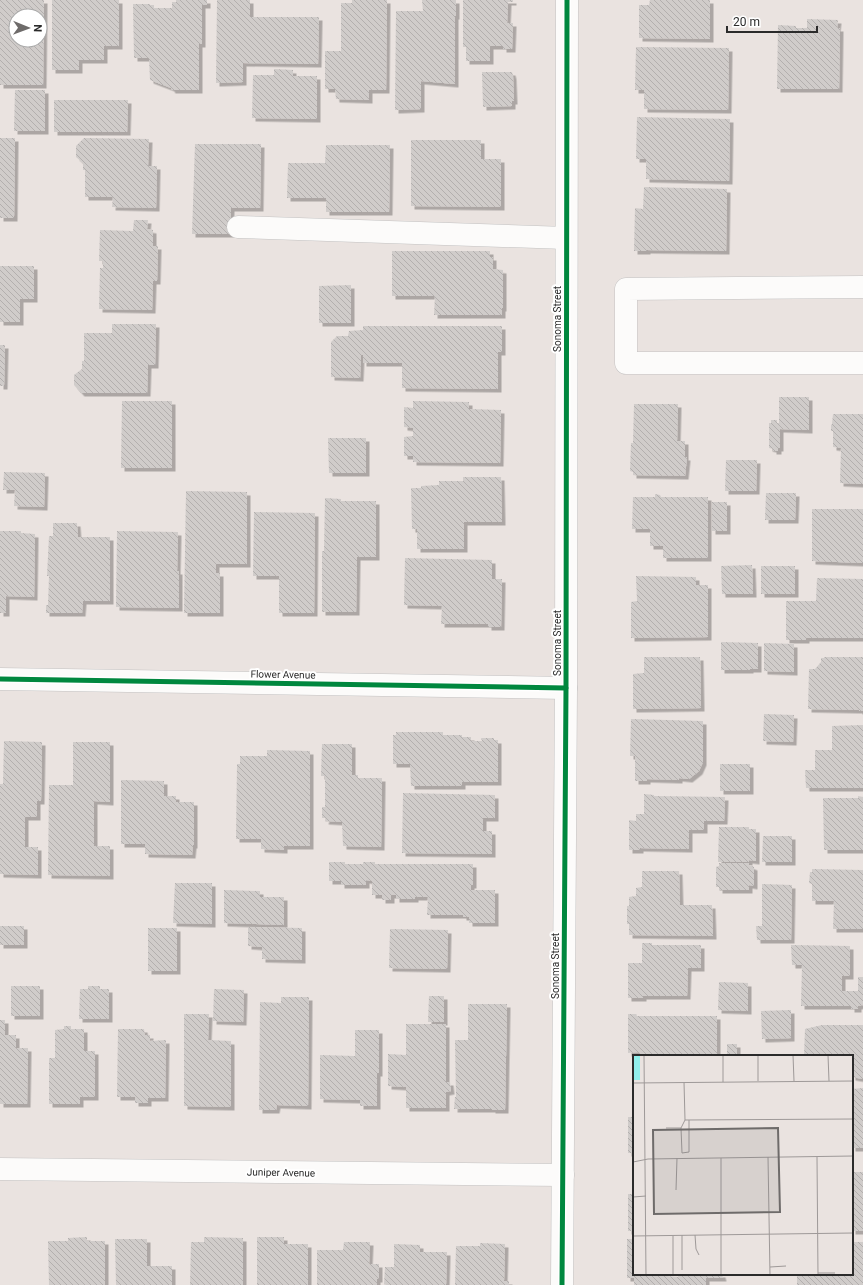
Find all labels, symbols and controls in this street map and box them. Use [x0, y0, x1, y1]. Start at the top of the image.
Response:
north arrow [8, 8, 48, 48]
scale bar [727, 8, 817, 34]
text: 20 m [733, 15, 760, 29]
text: N [31, 24, 44, 32]
street label: Sonoma Street [552, 286, 563, 352]
street label: Sonoma Street [552, 610, 563, 676]
street label: Flower Avenue [250, 668, 316, 681]
street label: Sonoma Street [550, 933, 561, 999]
inset map [633, 1055, 853, 1275]
street label: Juniper Avenue [247, 1166, 315, 1179]

